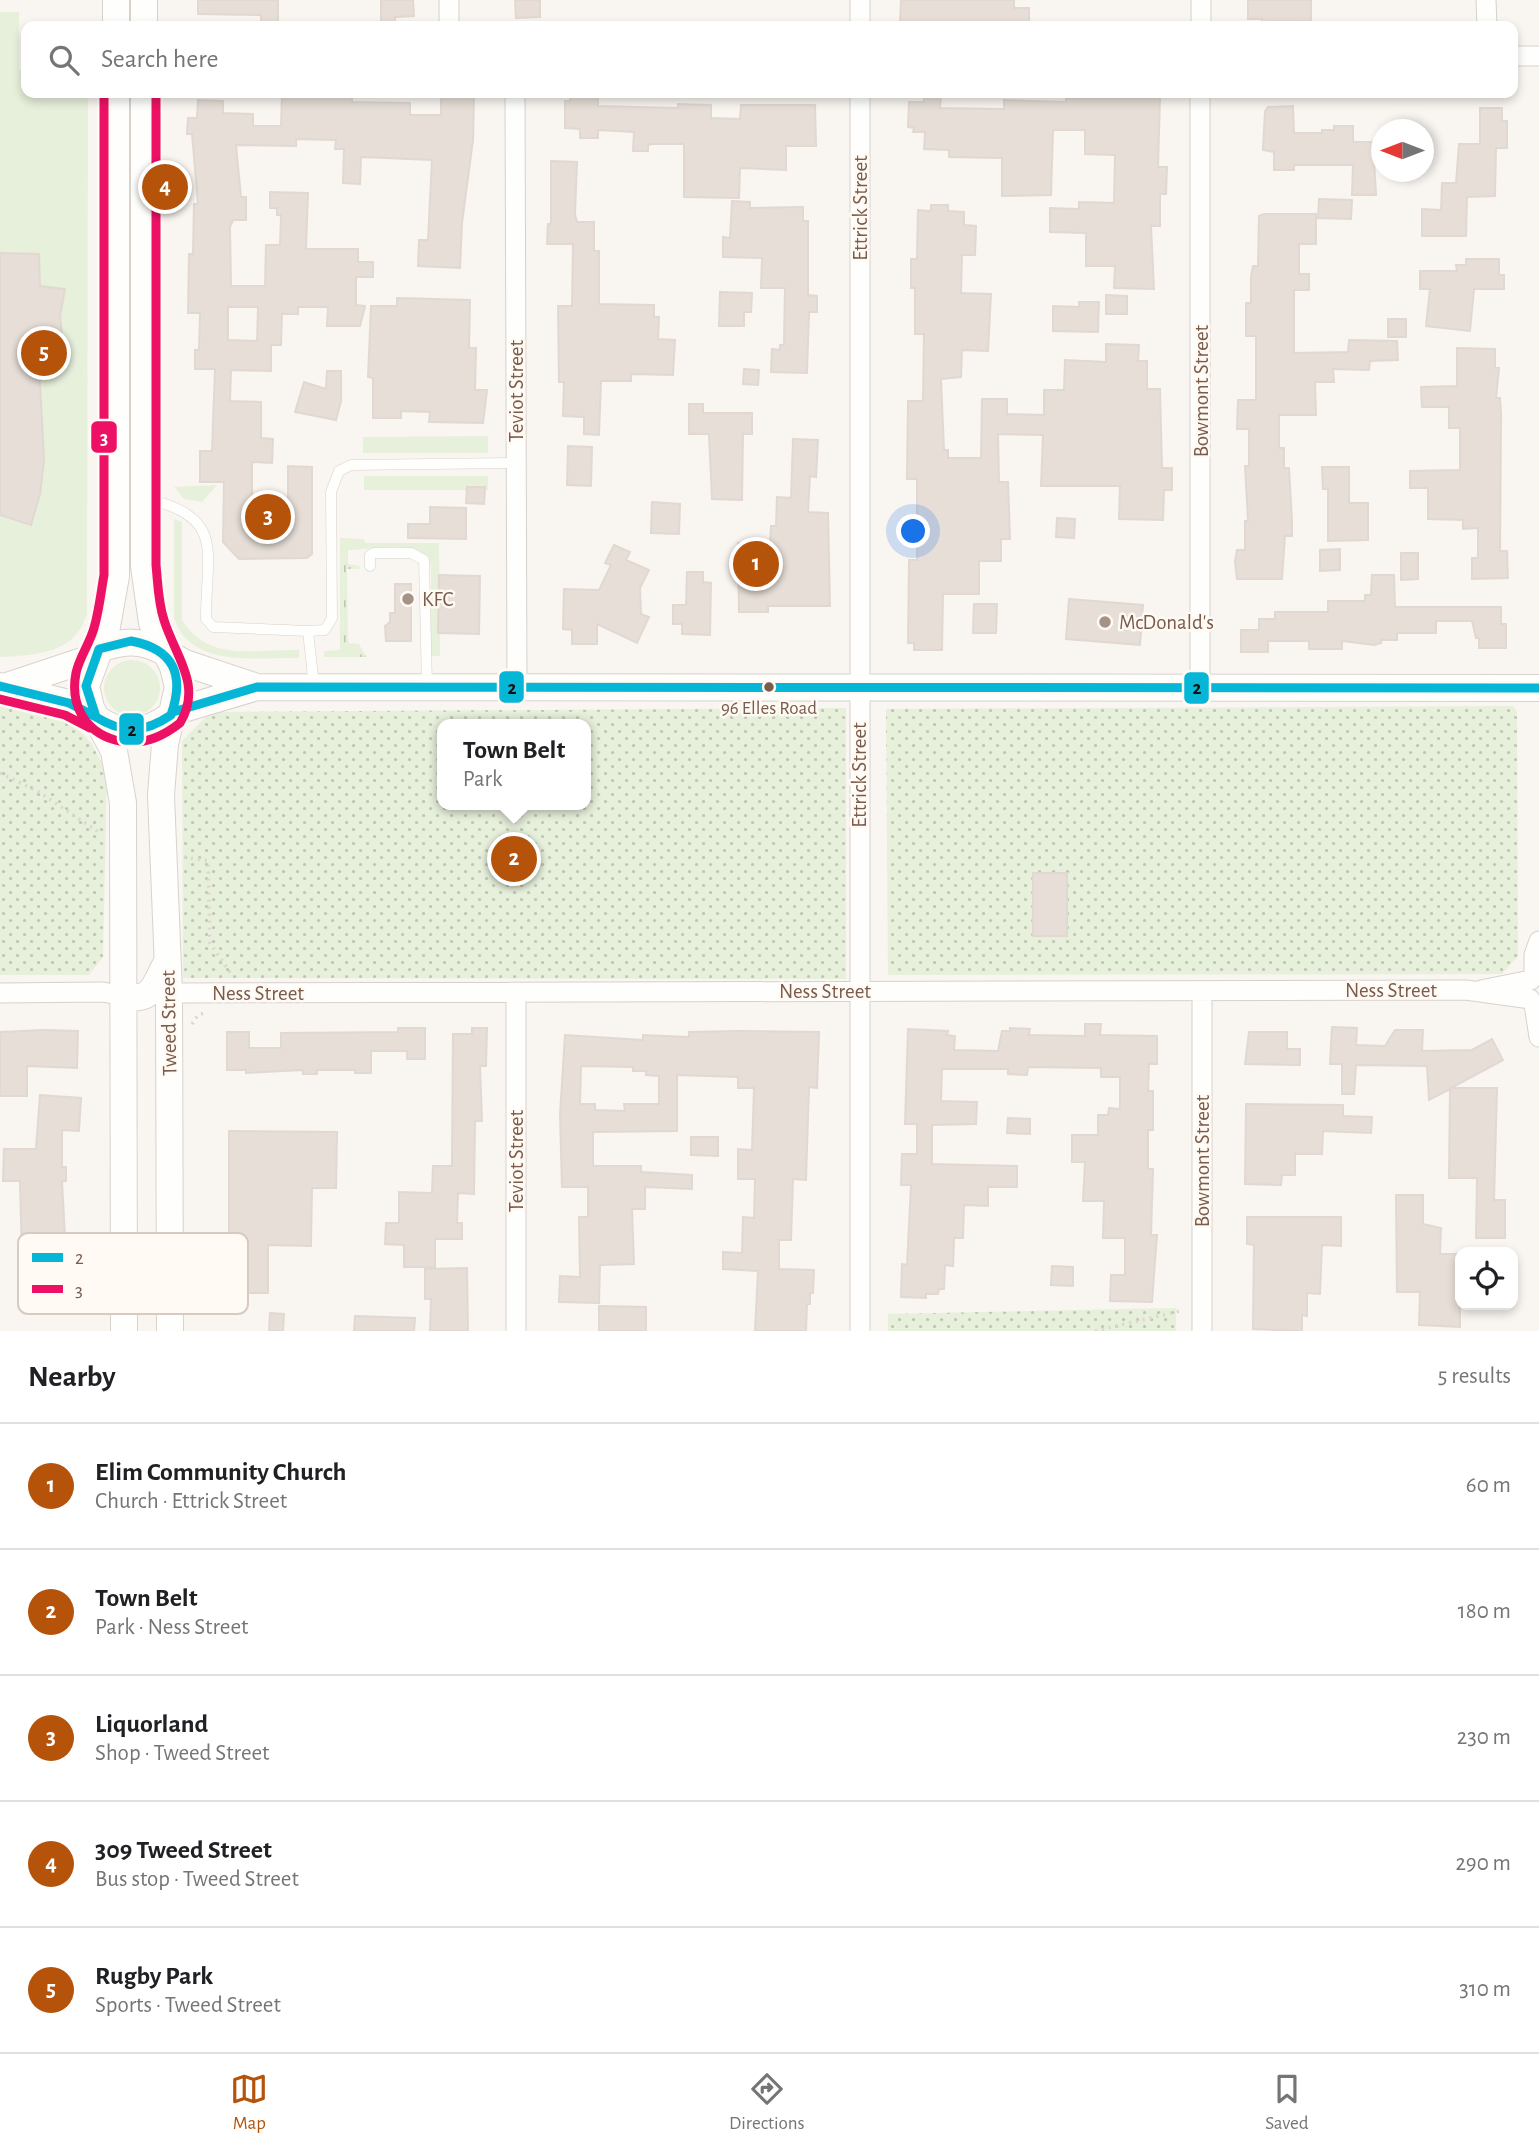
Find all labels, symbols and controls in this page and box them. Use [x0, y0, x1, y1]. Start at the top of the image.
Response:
search box [21, 21, 1518, 98]
icon: search [45, 41, 83, 79]
text: Search here [101, 46, 219, 72]
north arrow [1371, 119, 1434, 182]
street label: Ettrick Street [850, 155, 871, 261]
pin: 4 [142, 161, 188, 213]
street label: Bowmont Street [1191, 324, 1212, 457]
pin: 5 [21, 327, 67, 379]
street label: Teviot Street [506, 339, 527, 442]
line badge: 3 [90, 420, 118, 454]
text: 3 [100, 429, 108, 448]
pin: 3 [245, 491, 291, 543]
your location [896, 514, 930, 548]
pin: 1 [733, 538, 779, 590]
place label: KFC [422, 589, 454, 610]
marker: KFC [400, 591, 416, 607]
place label: McDonald's [1119, 612, 1214, 633]
marker: McDonald's [1097, 614, 1113, 630]
line badge: 2 [498, 670, 525, 704]
line badge: 2 [1183, 671, 1210, 705]
text: 2 [508, 679, 517, 698]
text: 2 [1193, 679, 1202, 698]
marker: 96 Elles Road [762, 680, 776, 694]
place label: 96 Elles Road [721, 699, 817, 718]
line badge: 2 [118, 712, 145, 746]
popup [437, 719, 591, 810]
text: 2 [128, 721, 137, 740]
street label: Ettrick Street [849, 722, 870, 828]
text: Town Belt [463, 737, 565, 763]
text: Park [463, 768, 502, 791]
pin: 2 [491, 833, 537, 885]
street label: Tweed Street [158, 970, 180, 1076]
street label: Ness Street [1345, 980, 1437, 1001]
street label: Ness Street [779, 981, 871, 1002]
street label: Ness Street [212, 983, 304, 1004]
street label: Bowmont Street [1192, 1094, 1213, 1227]
street label: Teviot Street [506, 1109, 527, 1212]
legend [18, 1233, 248, 1314]
map controls [1455, 1247, 1518, 1310]
button: locate [1455, 1247, 1518, 1310]
text: 2 [75, 1249, 84, 1268]
text: 3 [75, 1281, 83, 1300]
text: Nearby [28, 1362, 116, 1392]
text: 5 results [1438, 1365, 1511, 1388]
text: Elim Community Church [95, 1459, 346, 1485]
text: 1 [47, 1474, 55, 1497]
text: 60 m [1466, 1474, 1511, 1497]
text: Church · Ettrick Street [95, 1490, 287, 1513]
text: Town Belt [95, 1585, 198, 1611]
text: 2 [46, 1600, 56, 1623]
text: 180 m [1458, 1600, 1511, 1623]
text: Park · Ness Street [95, 1616, 248, 1639]
text: Liquorland [95, 1711, 208, 1737]
text: 3 [46, 1726, 56, 1749]
text: 230 m [1457, 1726, 1511, 1749]
text: Shop · Tweed Street [95, 1742, 269, 1765]
text: 309 Tweed Street [95, 1837, 272, 1863]
text: 4 [45, 1852, 57, 1875]
text: 290 m [1455, 1852, 1511, 1875]
text: Bus stop · Tweed Street [95, 1868, 299, 1891]
text: Rugby Park [95, 1963, 213, 1989]
text: 5 [46, 1978, 56, 2001]
text: 310 m [1459, 1978, 1511, 2001]
text: Sports · Tweed Street [95, 1994, 281, 2017]
tab: Map [230, 2070, 268, 2135]
tab: Directions [729, 2070, 805, 2135]
tab: Saved [1265, 2070, 1309, 2135]

